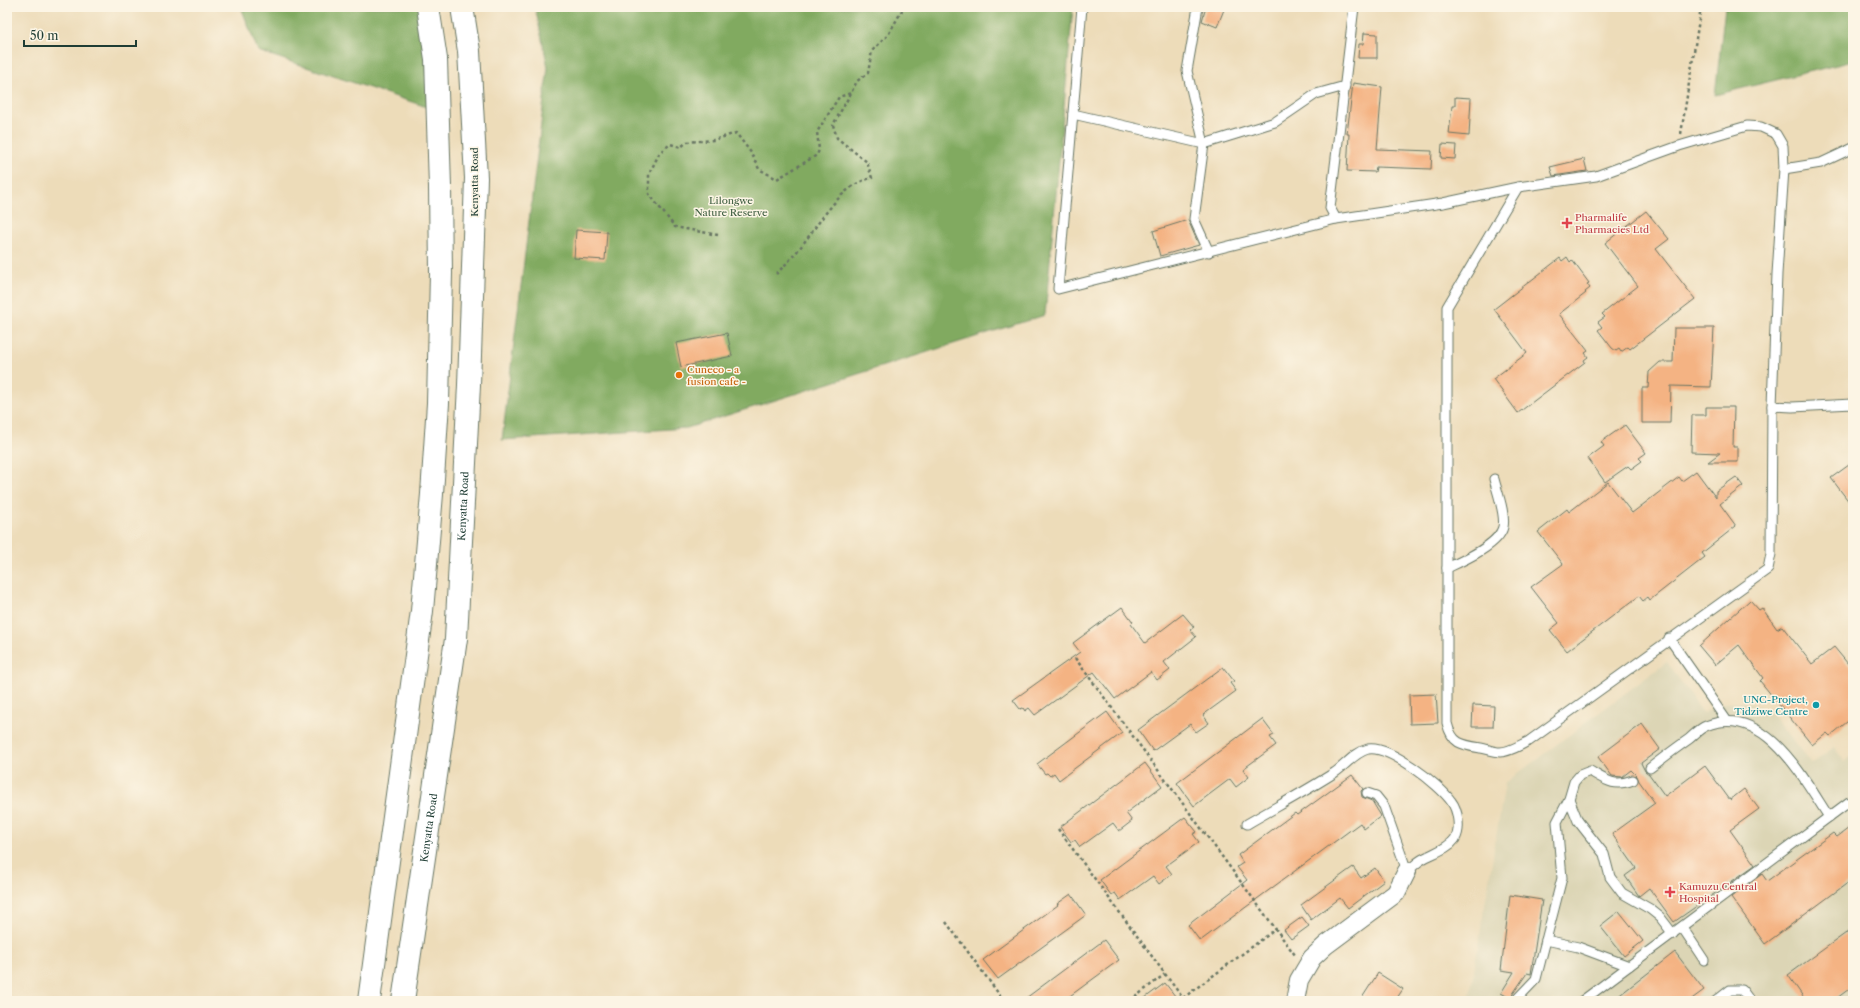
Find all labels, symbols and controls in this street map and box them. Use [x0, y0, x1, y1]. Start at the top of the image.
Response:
scale bar [24, 22, 136, 48]
text: 50 m [30, 28, 59, 43]
street label: Kenyatta Road [468, 147, 481, 217]
park label: Lilongwe Nature Reserve [694, 194, 768, 219]
place label: Pharmalife Pharmacies Ltd [1575, 211, 1649, 236]
marker: Pharmalife Pharmacies Ltd [1562, 218, 1572, 228]
place label: Cuneco - a fusion cafe - [687, 363, 746, 388]
marker: Cuneco - a fusion cafe - [674, 370, 684, 380]
street label: Kenyatta Road [455, 471, 471, 541]
place label: UNC-Project, Tidziwe Centre [1734, 693, 1808, 718]
marker: UNC-Project, Tidziwe Centre [1811, 700, 1821, 710]
street label: Kenyatta Road [417, 793, 440, 863]
place label: Kamuzu Central Hospital [1679, 880, 1757, 905]
marker: Kamuzu Central Hospital [1664, 886, 1676, 898]

